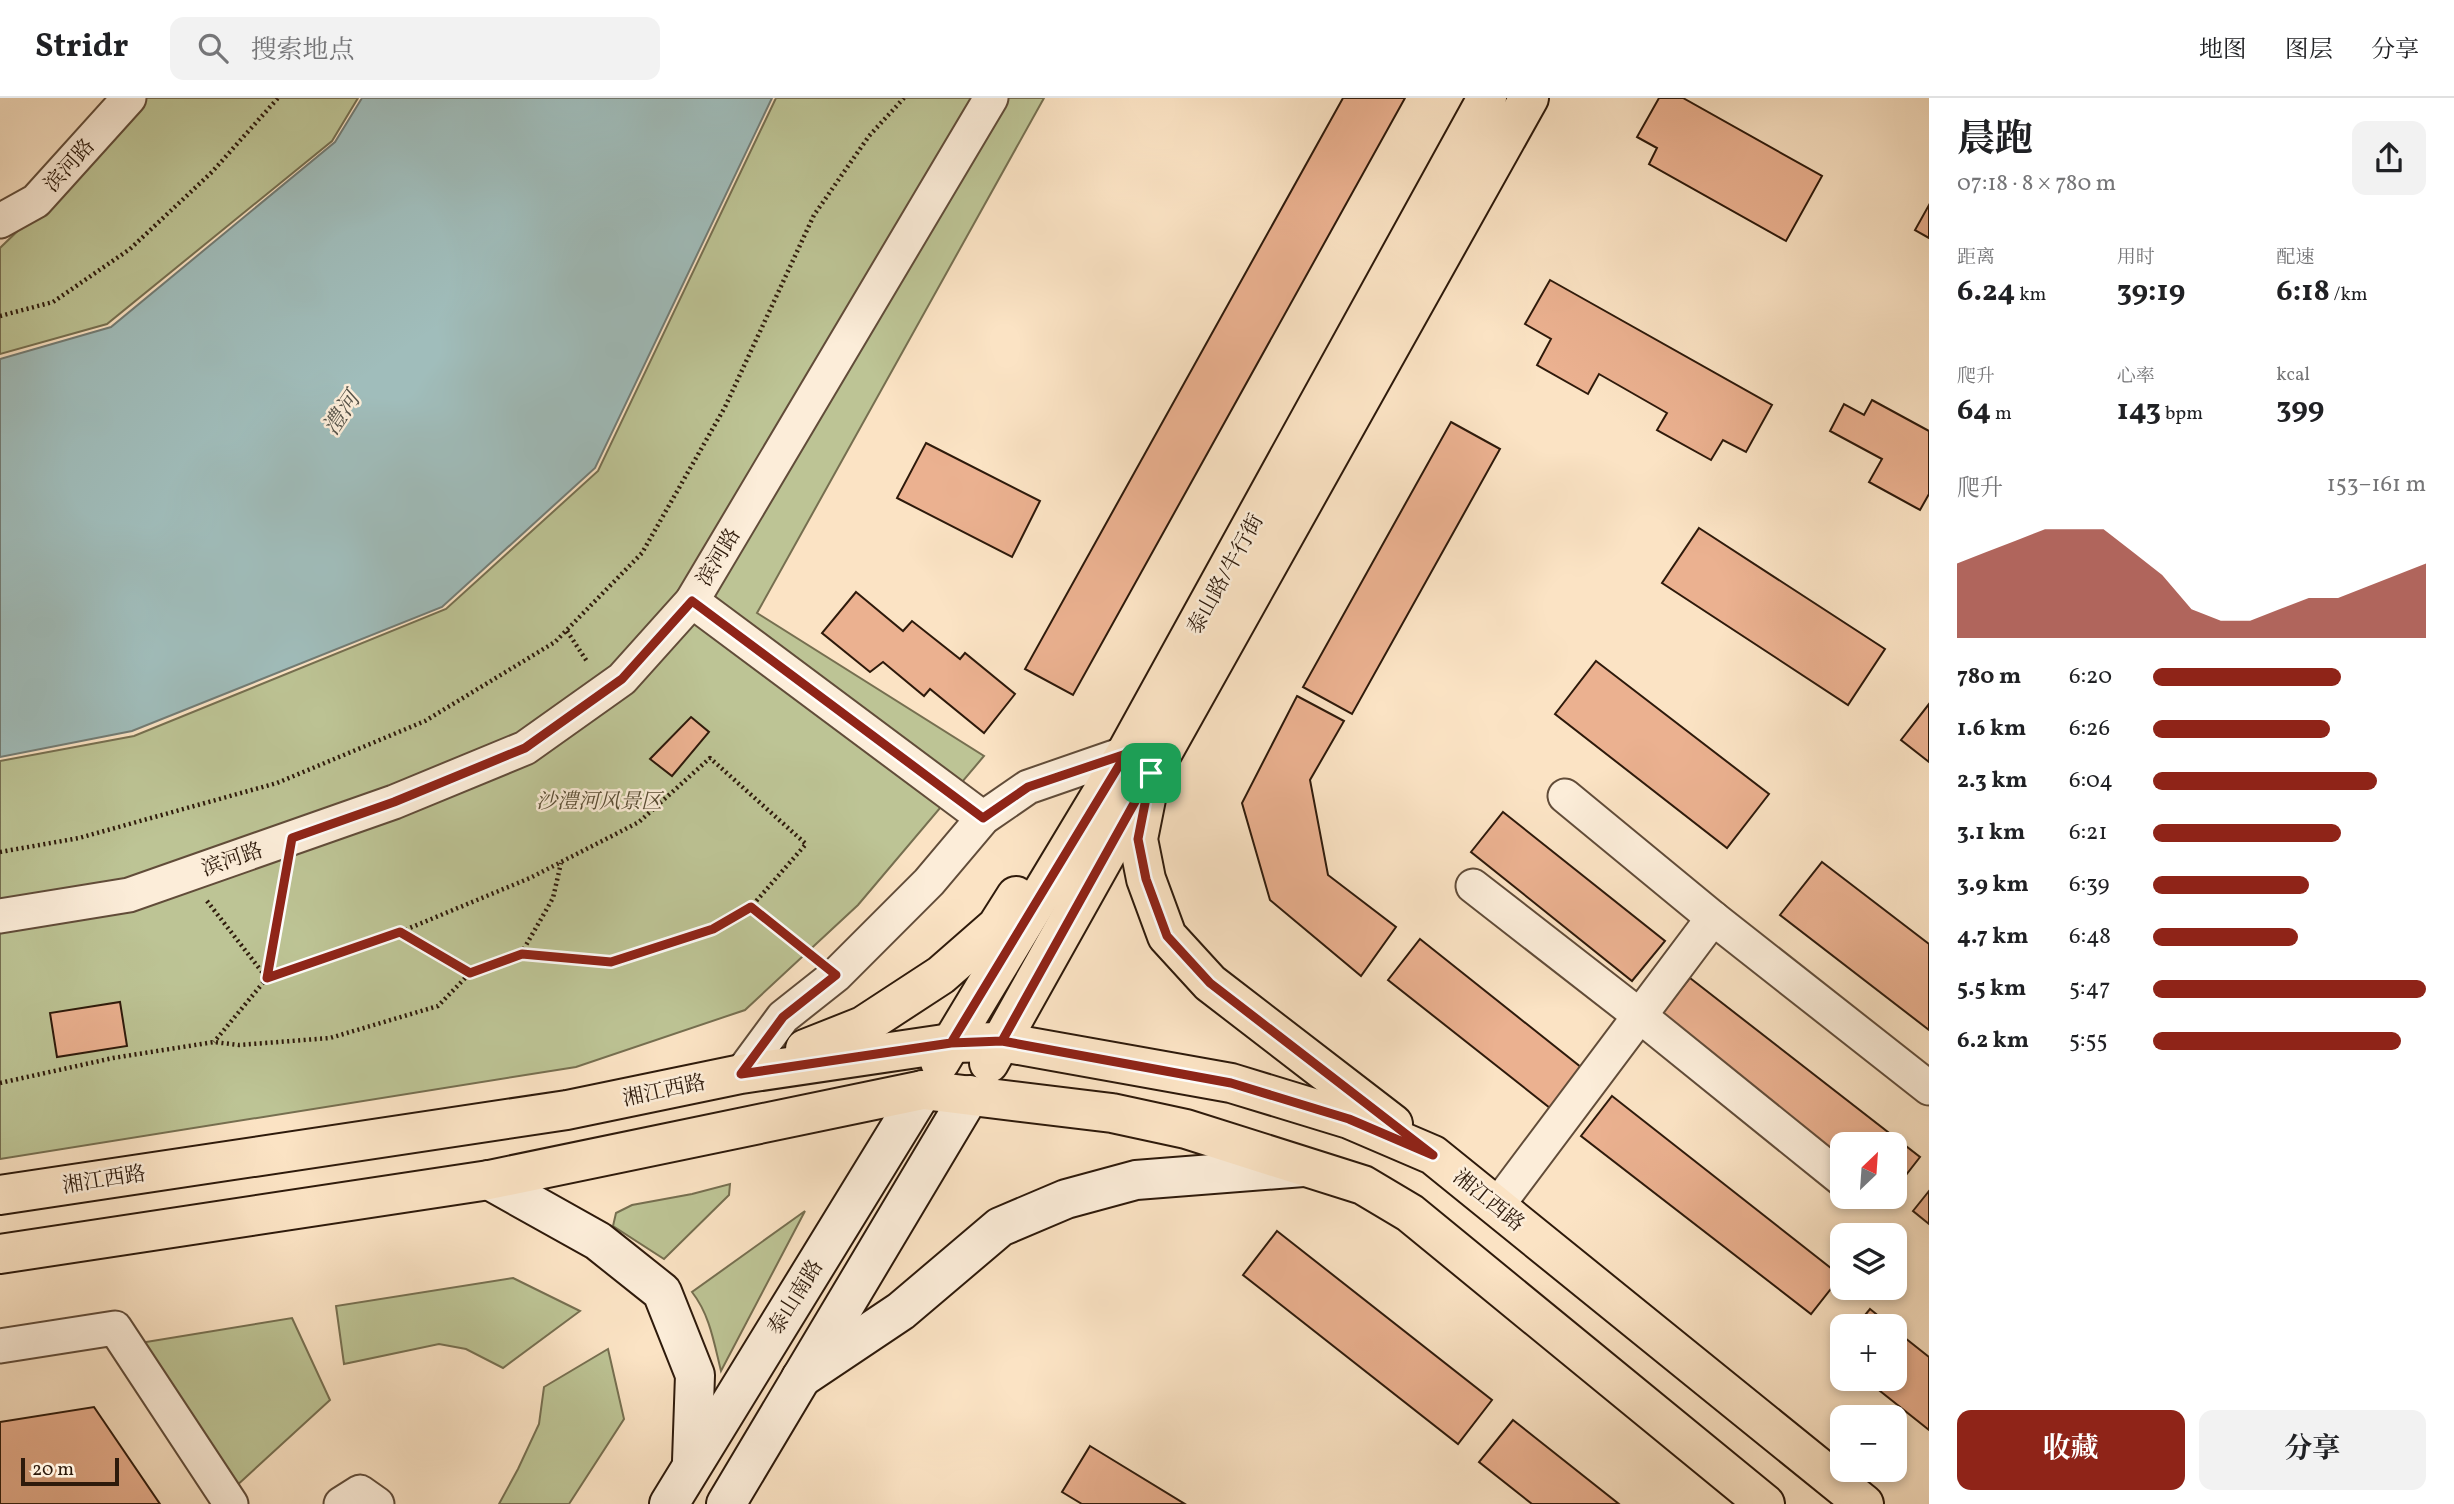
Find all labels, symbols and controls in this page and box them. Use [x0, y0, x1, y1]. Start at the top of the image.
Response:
search box [170, 17, 660, 80]
text: Stridr [35, 25, 128, 71]
icon: search [194, 29, 232, 67]
text: 搜索地点 [250, 33, 354, 69]
text: 地图 [2199, 34, 2247, 68]
text: 图层 [2285, 34, 2333, 68]
text: 分享 [2371, 34, 2419, 68]
text: 晨跑 [1957, 115, 2033, 168]
button: share [2352, 121, 2426, 195]
street label: 滨河路 [38, 133, 102, 199]
text: 07:18 · 8 × 780 m [1957, 168, 2116, 200]
text: 距离 [1957, 245, 1995, 271]
text: 用时 [2117, 245, 2155, 271]
text: 配速 [2276, 245, 2314, 271]
text: 6.24 [1957, 271, 2015, 313]
text: 39:19 [2117, 271, 2185, 313]
text: 6:18 [2276, 271, 2330, 313]
text: km [2015, 282, 2046, 308]
text: /km [2330, 282, 2368, 308]
text: kcal [2276, 362, 2310, 388]
text: 爬升 [1957, 364, 1995, 390]
text: 心率 [2117, 364, 2155, 390]
water label: 澧河 [317, 383, 371, 442]
text: 399 [2276, 388, 2324, 430]
text: 64 [1957, 390, 1991, 432]
text: 143 [2117, 390, 2161, 432]
text: m [1991, 401, 2012, 427]
text: bpm [2161, 401, 2203, 427]
text: 153–161 m [2327, 469, 2426, 501]
text: 爬升 [1957, 473, 2003, 505]
street label: 泰山路/牛行街 [1181, 509, 1271, 640]
street label: 滨河路 [691, 523, 748, 592]
text: 780 m [1957, 661, 2021, 693]
text: 6:20 [2069, 661, 2112, 693]
text: 1.6 km [1957, 713, 2026, 745]
text: 6:26 [2069, 713, 2110, 745]
pin [1121, 743, 1181, 803]
icon: arrive [1132, 754, 1170, 792]
text: 2.3 km [1957, 765, 2028, 797]
text: 6:04 [2069, 765, 2113, 797]
park label: 沙澧河风景区 [536, 788, 665, 817]
text: 3.1 km [1957, 817, 2025, 849]
text: 6:21 [2069, 817, 2107, 849]
street label: 滨河路 [198, 836, 267, 884]
text: 3.9 km [1957, 869, 2029, 901]
text: 6:39 [2069, 869, 2109, 901]
text: 4.7 km [1957, 921, 2029, 953]
text: 6:48 [2069, 921, 2111, 953]
text: 5.5 km [1957, 973, 2026, 1005]
text: 5:47 [2069, 973, 2110, 1005]
text: 6.2 km [1957, 1025, 2029, 1057]
text: 5:55 [2069, 1025, 2108, 1057]
street label: 湘江西路 [620, 1069, 708, 1114]
north arrow [1830, 1132, 1908, 1209]
map controls [1830, 1132, 1907, 1482]
street label: 湘江西路 [60, 1160, 148, 1201]
street label: 湘江西路 [1446, 1163, 1530, 1239]
button: layers [1830, 1223, 1907, 1300]
street label: 泰山南路 [762, 1254, 831, 1341]
button: + [1830, 1314, 1907, 1391]
button: − [1830, 1405, 1907, 1482]
button: 收藏 [1957, 1410, 2185, 1490]
button: 分享 [2199, 1410, 2426, 1490]
scale bar [21, 1455, 119, 1487]
text: 20 m [32, 1457, 74, 1483]

